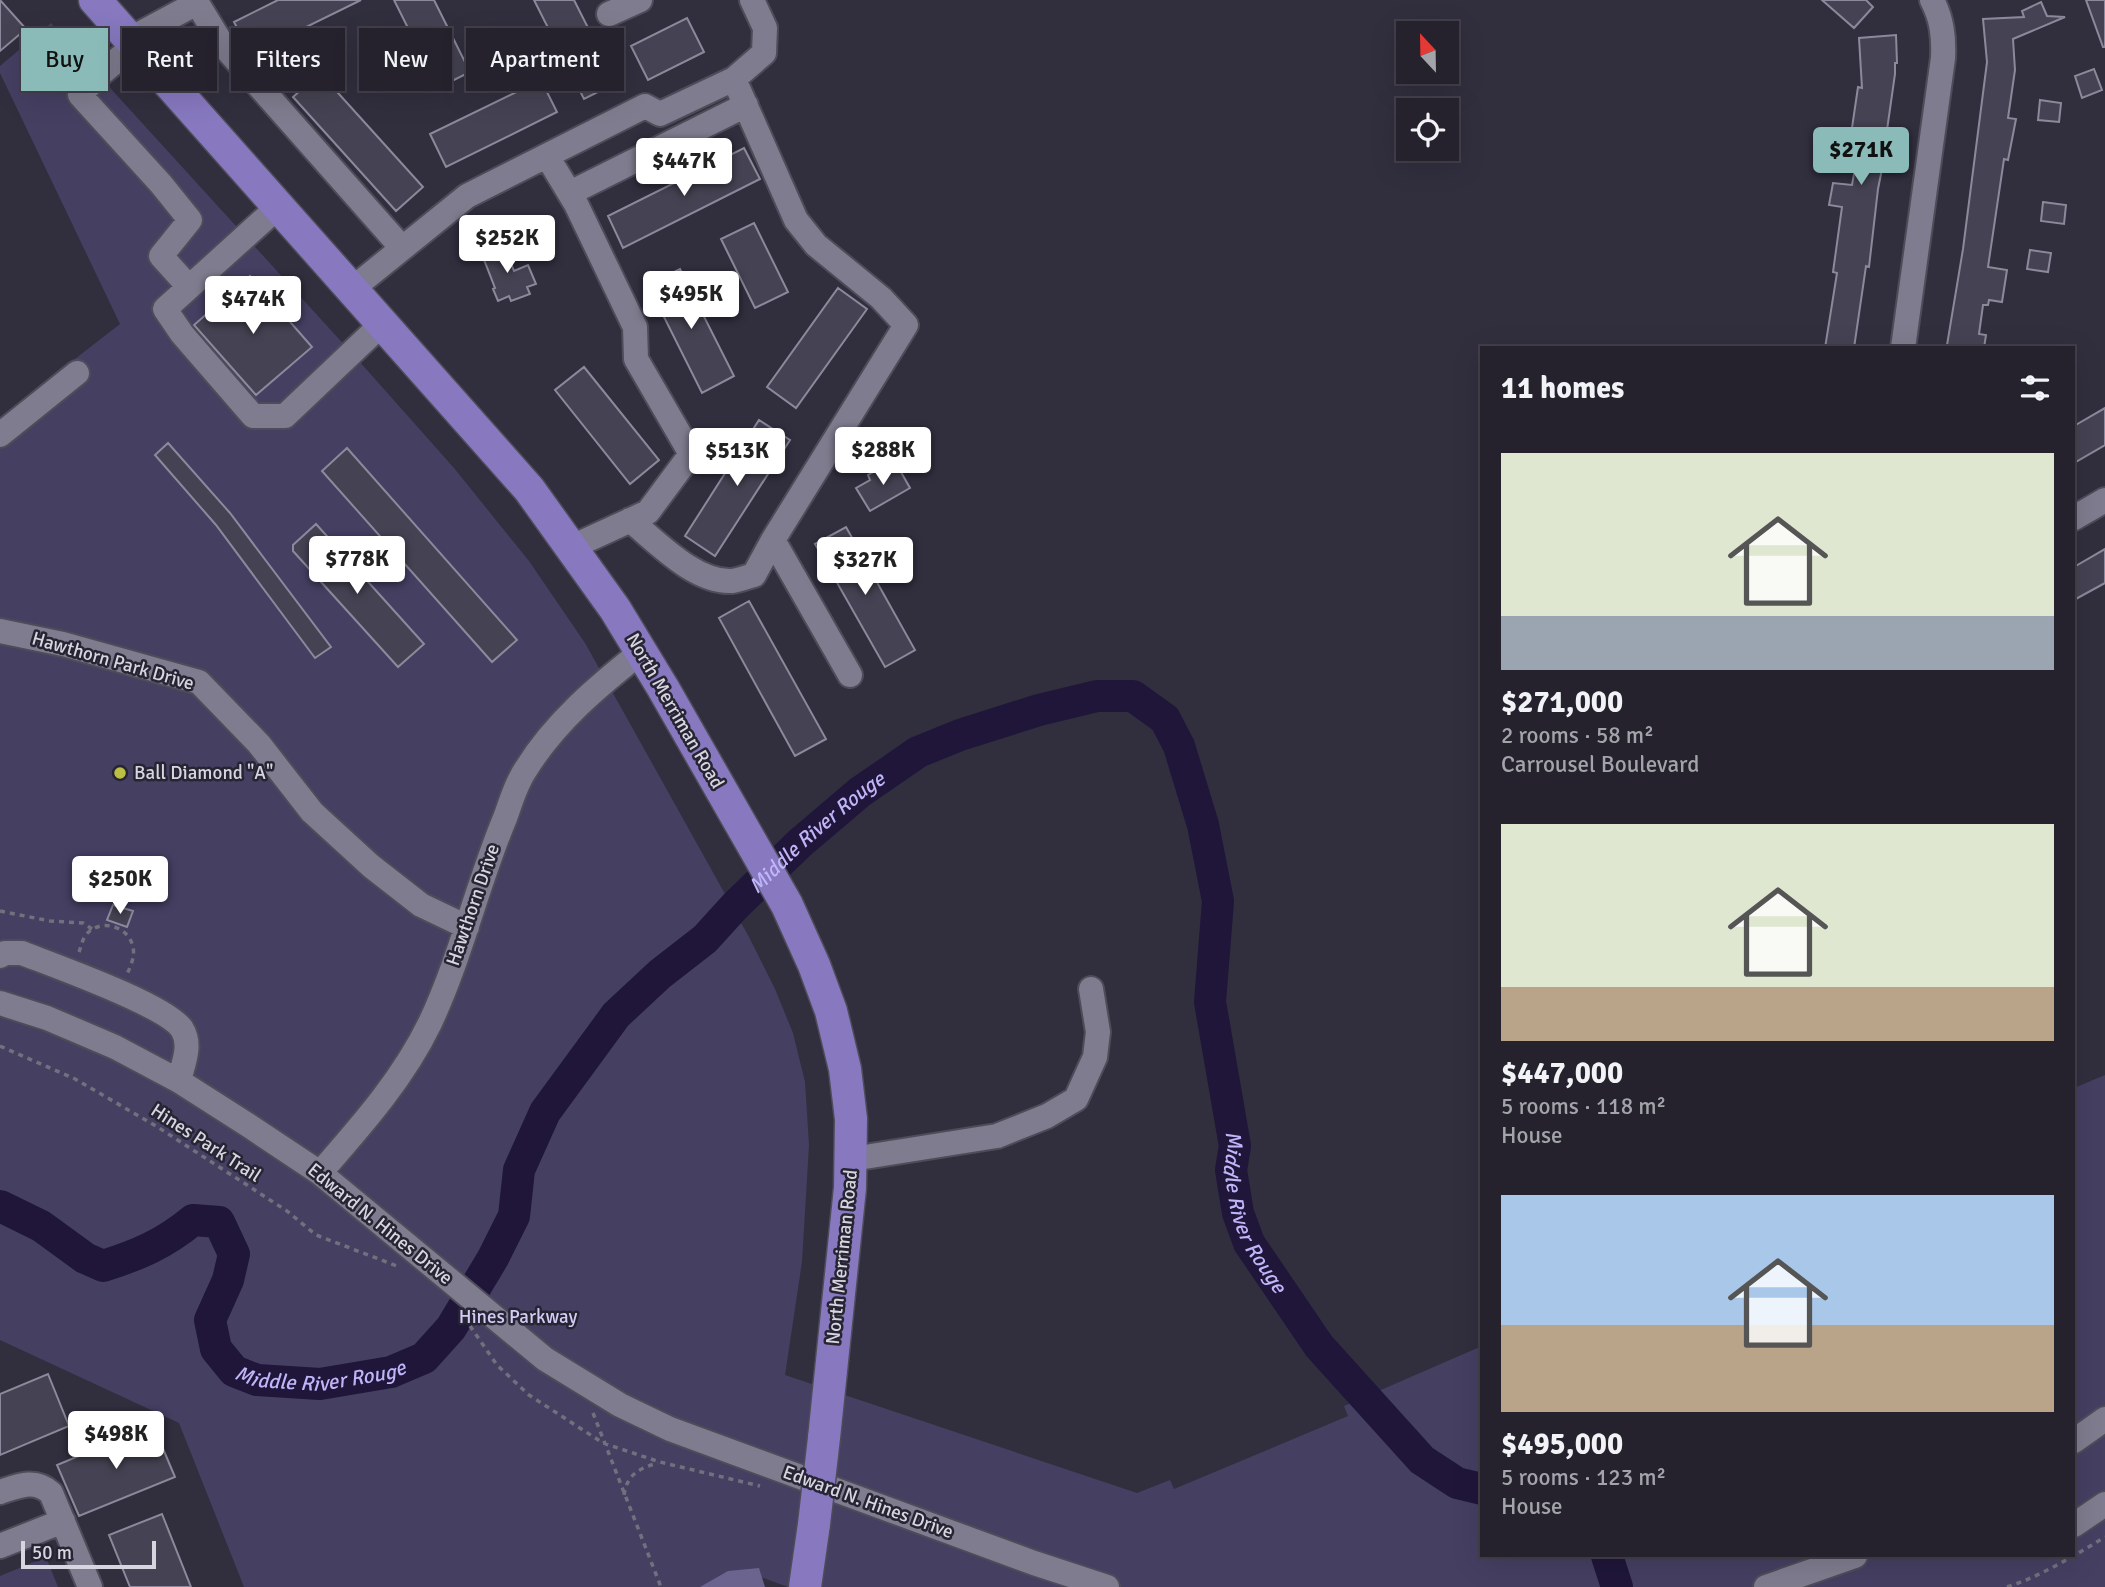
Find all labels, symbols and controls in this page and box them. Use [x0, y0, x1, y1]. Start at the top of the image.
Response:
north arrow [1396, 21, 1460, 84]
map controls [1396, 21, 1459, 161]
chip: Buy [21, 28, 108, 91]
chip: Rent [122, 28, 217, 91]
chip: Filters [231, 28, 345, 91]
chip: New [359, 28, 452, 91]
chip: Apartment [466, 28, 624, 91]
button: locate [1396, 98, 1459, 161]
pin: $271K [1812, 128, 1910, 187]
text: $271K [1829, 135, 1893, 164]
pin: $447K [635, 138, 733, 198]
text: $447K [652, 146, 716, 175]
pin: $252K [458, 216, 556, 275]
text: $252K [475, 223, 539, 252]
pin: $495K [642, 272, 740, 331]
pin: $474K [204, 276, 302, 336]
text: $495K [659, 279, 723, 308]
text: $474K [221, 284, 285, 313]
icon: filters [2016, 369, 2054, 407]
text: 11 homes [1501, 370, 1624, 407]
pin: $513K [688, 428, 786, 488]
pin: $288K [834, 428, 932, 487]
text: $288K [851, 435, 915, 464]
text: $513K [705, 436, 769, 465]
icon: home [1715, 498, 1841, 624]
pin: $778K [308, 536, 406, 596]
pin: $327K [816, 538, 914, 597]
text: $778K [325, 544, 389, 573]
text: $327K [833, 545, 897, 574]
street label: Hawthorn Park Drive [29, 626, 197, 696]
street label: North Merriman Road [621, 629, 729, 793]
text: $271,000 [1501, 684, 1623, 721]
text: 2 rooms · 58 m² [1501, 721, 1654, 750]
text: Carrousel Boulevard [1501, 750, 1700, 779]
place label: Ball Diamond "A" [134, 761, 273, 785]
marker: Ball Diamond "A" [112, 765, 128, 781]
water label: Middle River Rouge [743, 765, 891, 899]
street label: Hawthorn Drive [441, 841, 505, 969]
pin: $250K [71, 856, 169, 916]
text: $250K [88, 864, 152, 893]
icon: home [1715, 869, 1841, 995]
text: $447,000 [1501, 1055, 1623, 1092]
text: 5 rooms · 118 m² [1501, 1092, 1666, 1121]
street label: Hines Park Trail [146, 1098, 266, 1188]
text: House [1501, 1121, 1563, 1150]
water label: Middle River Rouge [1217, 1129, 1293, 1299]
street label: Edward N. Hines Drive [303, 1158, 457, 1290]
street label: North Merriman Road [821, 1168, 863, 1346]
icon: home [1715, 1240, 1841, 1366]
park label: Hines Parkway [459, 1305, 577, 1329]
water label: Middle River Rouge [231, 1354, 411, 1397]
pin: $498K [67, 1412, 165, 1471]
text: $498K [84, 1419, 148, 1448]
text: $495,000 [1501, 1426, 1623, 1463]
street label: Edward N. Hines Drive [779, 1460, 957, 1544]
text: 5 rooms · 123 m² [1501, 1463, 1666, 1492]
text: House [1501, 1492, 1563, 1521]
scale bar [21, 1538, 156, 1570]
text: 50 m [32, 1541, 72, 1565]

